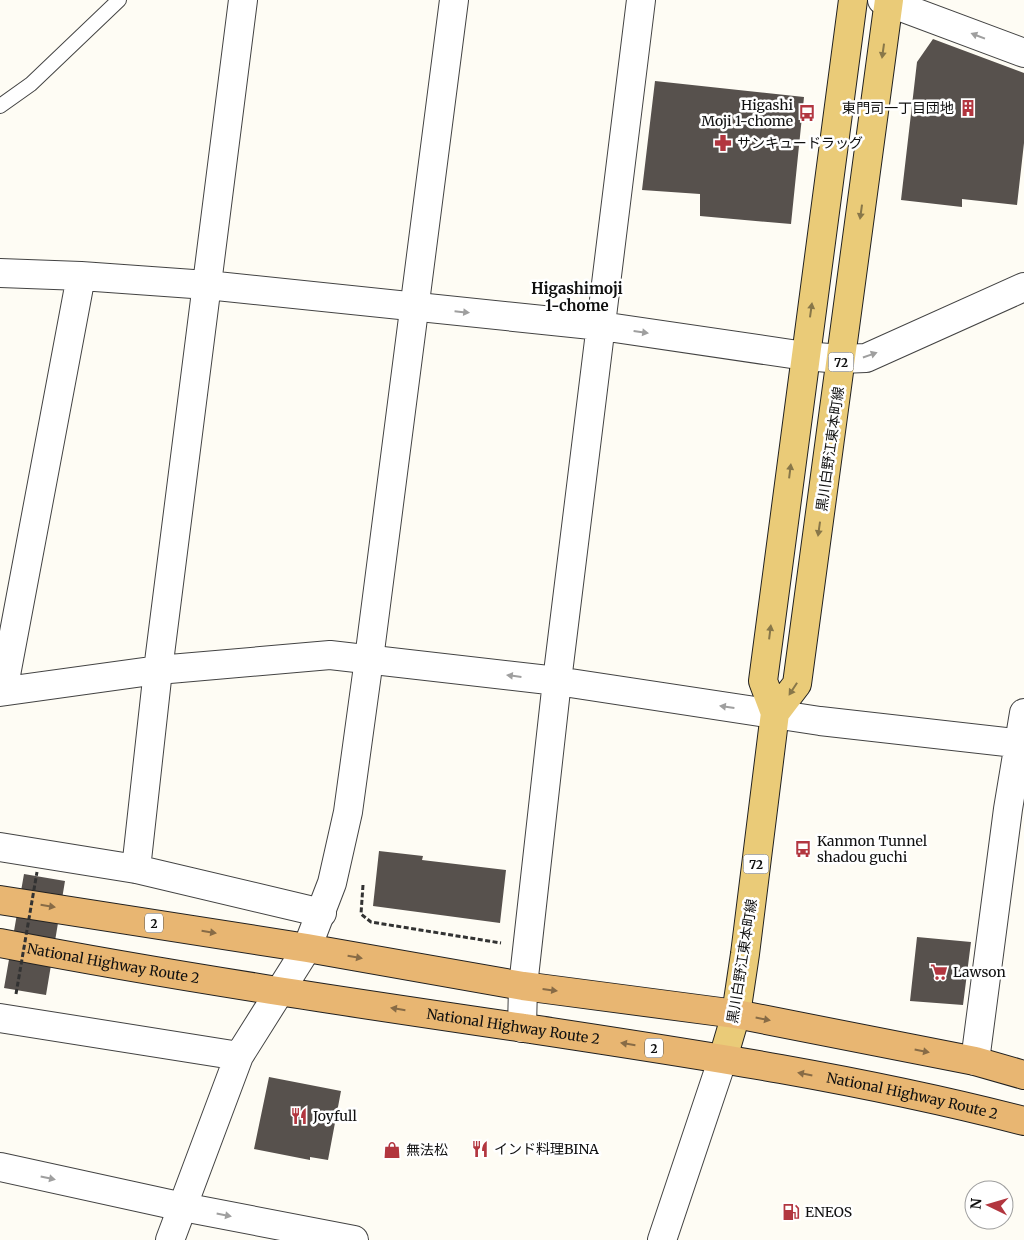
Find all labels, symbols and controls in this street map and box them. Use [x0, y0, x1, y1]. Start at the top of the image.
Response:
one-way arrow [971, 32, 986, 39]
one-way arrow [878, 43, 886, 59]
place label: Higashi Moji 1-chome [701, 96, 793, 130]
building icon: 東門司一丁目団地 [958, 98, 978, 118]
place label: 東門司一丁目団地 [842, 99, 954, 117]
bus stop icon: Higashi Moji 1-chome [797, 103, 817, 123]
pharmacy icon: サンキュードラッグ [713, 133, 733, 153]
place label: サンキュードラッグ [737, 134, 863, 152]
one-way arrow [857, 204, 865, 220]
district label: Higashimoji 1-chome [531, 279, 623, 315]
one-way arrow [807, 301, 815, 317]
one-way arrow [454, 308, 470, 316]
one-way arrow [633, 328, 649, 336]
one-way arrow [863, 351, 878, 358]
road number: 72 [828, 352, 854, 372]
street label: 黒川白野江東本町線 [812, 385, 848, 513]
one-way arrow [786, 462, 794, 478]
one-way arrow [814, 522, 822, 538]
one-way arrow [766, 624, 774, 640]
one-way arrow [506, 672, 522, 680]
one-way arrow [788, 682, 798, 696]
one-way arrow [718, 702, 734, 710]
place label: Kanmon Tunnel shadou guchi [817, 832, 928, 866]
bus stop icon: Kanmon Tunnel shadou guchi [793, 839, 813, 859]
road number: 72 [744, 854, 768, 874]
street label: 黒川白野江東本町線 [723, 897, 761, 1025]
one-way arrow [41, 903, 57, 911]
road number: 2 [145, 914, 163, 932]
one-way arrow [201, 929, 217, 937]
street label: National Highway Route 2 [25, 939, 201, 987]
one-way arrow [347, 953, 363, 961]
supermarket icon: Lawson [929, 962, 949, 982]
place label: Lawson [953, 963, 1006, 981]
one-way arrow [542, 986, 558, 994]
one-way arrow [390, 1004, 406, 1012]
street label: National Highway Route 2 [425, 1005, 601, 1048]
one-way arrow [755, 1016, 771, 1024]
road number: 2 [645, 1038, 663, 1058]
one-way arrow [620, 1039, 636, 1047]
one-way arrow [914, 1047, 930, 1055]
street label: National Highway Route 2 [825, 1069, 1000, 1123]
one-way arrow [797, 1070, 813, 1078]
restaurant icon: Joyfull [289, 1106, 309, 1126]
place label: Joyfull [312, 1107, 357, 1125]
restaurant icon: インド料理BINA [470, 1139, 490, 1159]
shop icon: 無法松 [382, 1140, 402, 1160]
place label: インド料理BINA [494, 1140, 599, 1158]
place label: 無法松 [406, 1141, 448, 1159]
one-way arrow [40, 1174, 56, 1182]
north arrow [964, 1180, 1014, 1230]
text: N [967, 1198, 985, 1210]
fuel station icon: ENEOS [781, 1202, 801, 1222]
place label: ENEOS [805, 1203, 852, 1221]
one-way arrow [216, 1211, 232, 1219]

